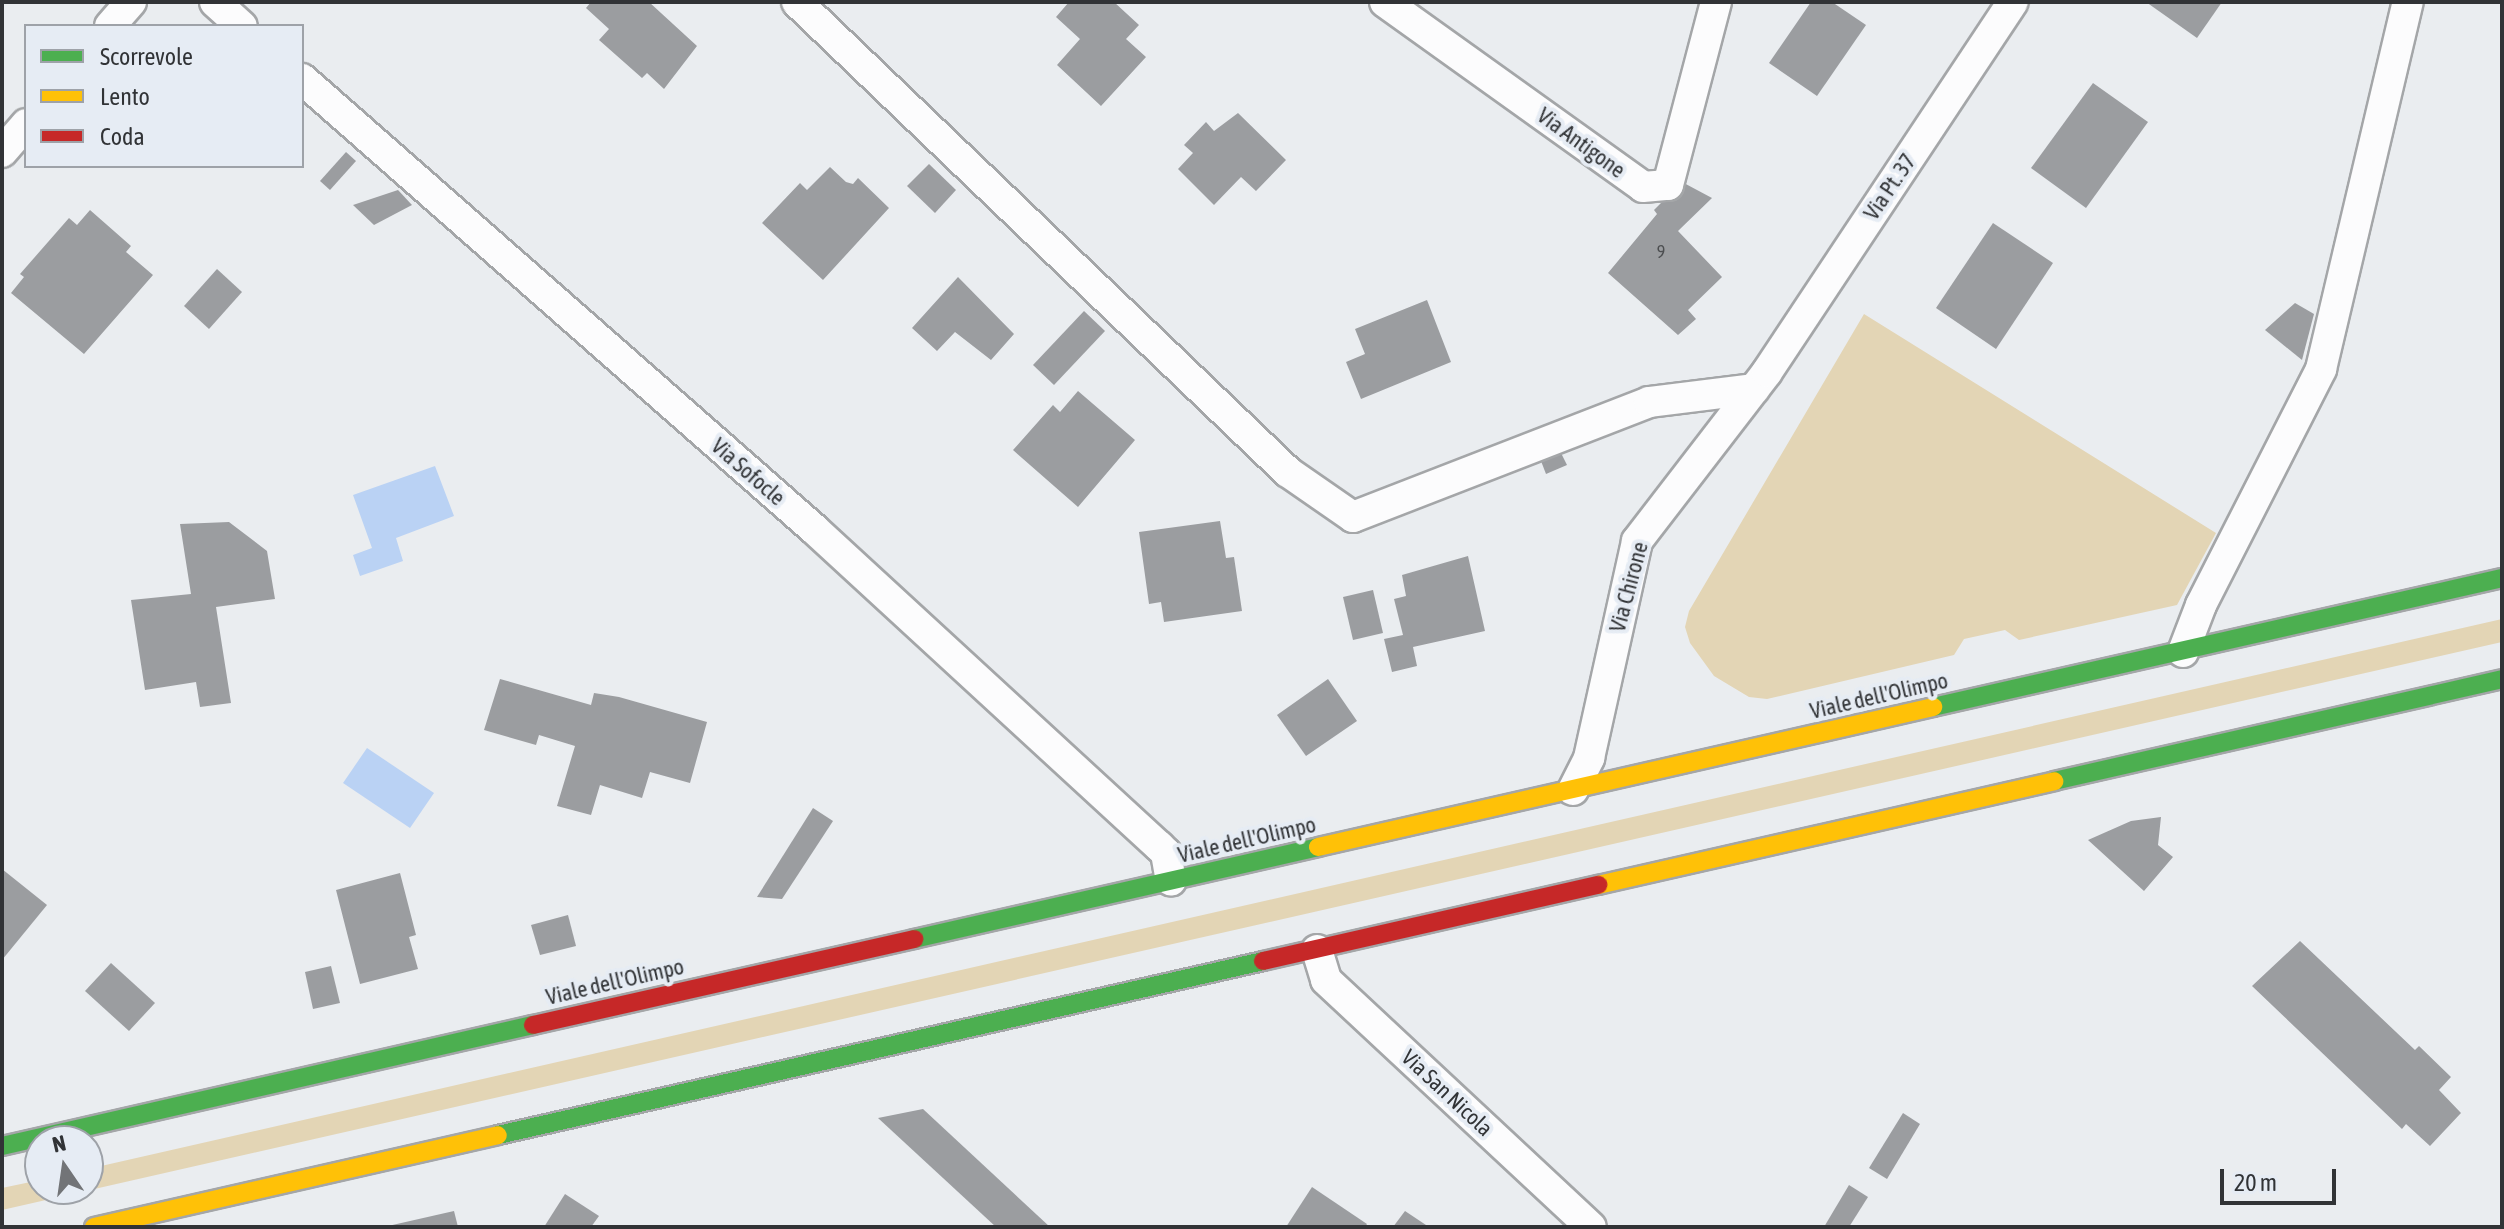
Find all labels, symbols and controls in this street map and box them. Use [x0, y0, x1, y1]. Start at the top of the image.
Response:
legend [24, 24, 304, 168]
text: Scorrevole [100, 43, 193, 70]
text: Lento [100, 83, 150, 110]
street label: Via Antigone [1532, 102, 1630, 184]
text: Coda [100, 123, 145, 150]
street label: Via Pt. 37 [1858, 149, 1922, 225]
house number: 9 [1657, 241, 1665, 263]
street label: Via Sofocle [706, 433, 790, 511]
street label: Via Chirone [1604, 539, 1654, 635]
street label: Viale dell'Olimpo [1807, 667, 1951, 725]
street label: Viale dell'Olimpo [1175, 811, 1319, 869]
street label: Viale dell'Olimpo [543, 953, 687, 1011]
street label: Via San Nicola [1396, 1044, 1498, 1142]
north arrow [24, 1125, 104, 1205]
text: N [50, 1129, 68, 1158]
scale bar [2224, 1153, 2340, 1203]
text: 20 m [2234, 1169, 2277, 1196]

